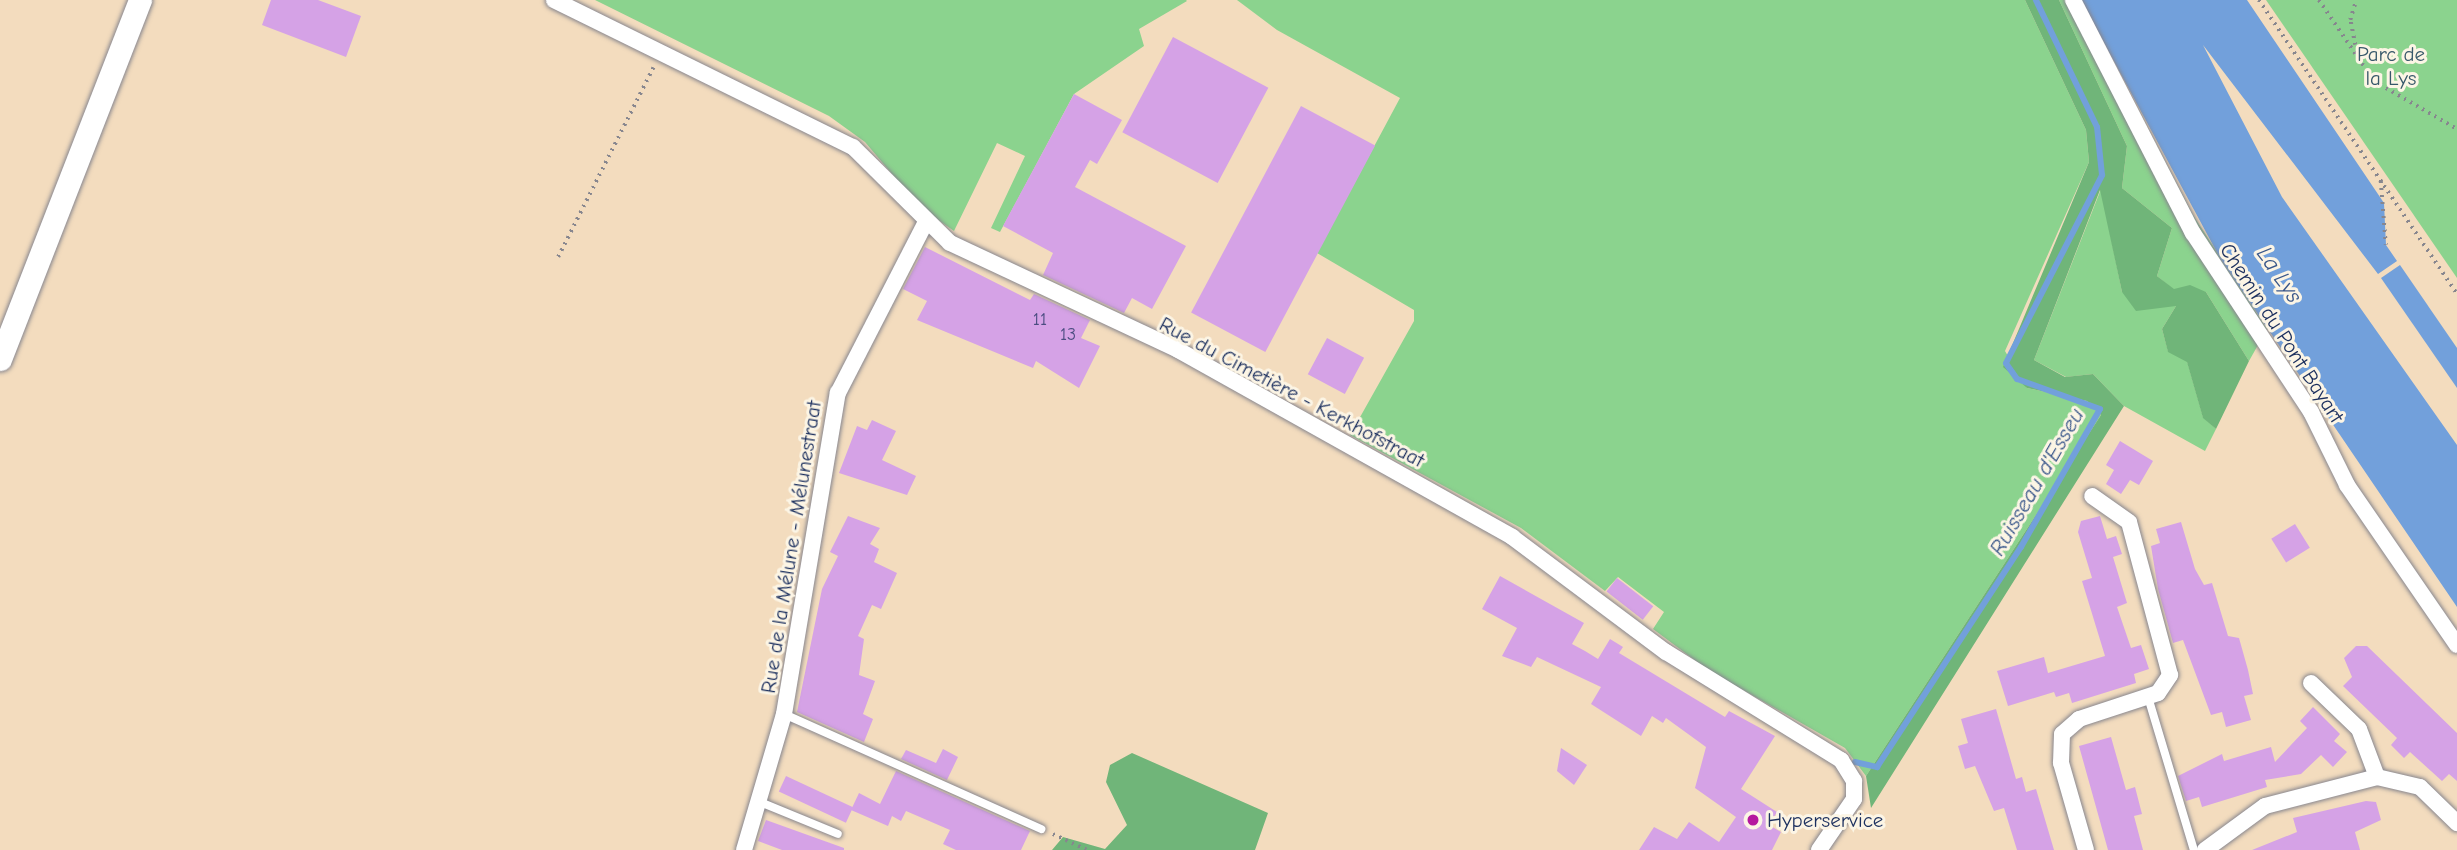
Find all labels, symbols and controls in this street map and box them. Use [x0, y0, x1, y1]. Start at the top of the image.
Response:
park label: Parc de la Lys [2357, 41, 2425, 91]
street label: Chemin du Pont Bayart [2215, 238, 2349, 428]
water label: La Lys [2250, 242, 2308, 308]
house number: 11 [1033, 309, 1047, 331]
street label: Rue du Cimetière - Kerkhofstraat [1155, 311, 1429, 473]
house number: 13 [1060, 324, 1076, 346]
street label: Rue de la Mélune - Mélunestraat [755, 399, 827, 695]
water label: Ruisseau d'Esseu [1984, 403, 2090, 561]
place label: Hyperservice [1767, 807, 1883, 833]
marker: Hyperservice [1745, 812, 1761, 828]

